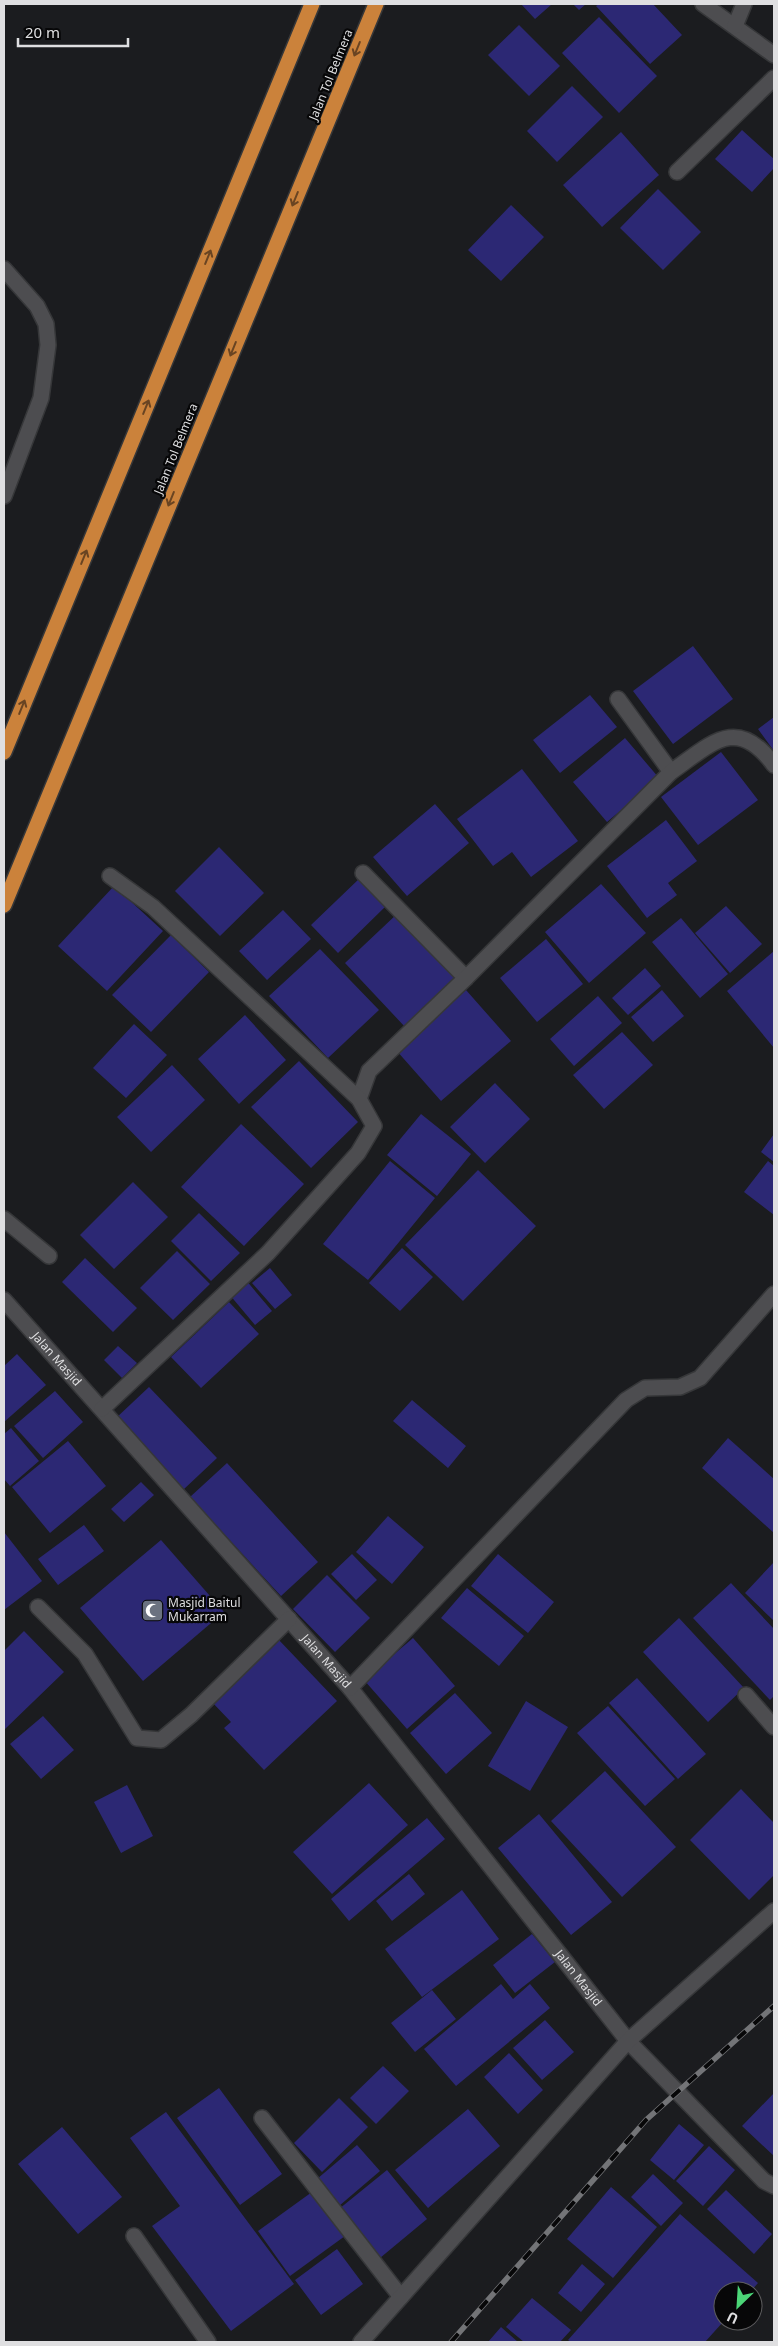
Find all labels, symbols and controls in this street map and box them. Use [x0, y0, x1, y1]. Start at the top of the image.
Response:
scale bar [18, 15, 128, 47]
text: 20 m [25, 22, 60, 42]
street label: Jalan Tol Belmera [304, 27, 357, 124]
one-way arrow [352, 41, 362, 56]
one-way arrow [290, 191, 300, 206]
one-way arrow [204, 249, 213, 264]
one-way arrow [228, 341, 238, 356]
one-way arrow [142, 400, 151, 415]
street label: Jalan Tol Belmera [149, 401, 202, 498]
one-way arrow [166, 492, 175, 507]
one-way arrow [80, 550, 89, 565]
one-way arrow [18, 700, 28, 715]
street label: Jalan Masjid [28, 1327, 86, 1389]
place label: Masjid Baitul Mukarram [168, 1594, 241, 1625]
mosque icon: Masjid Baitul Mukarram [140, 1598, 164, 1622]
street label: Jalan Masjid [297, 1629, 355, 1692]
street label: Jalan Masjid [551, 1945, 606, 2009]
north arrow [713, 2281, 763, 2331]
text: U [723, 2307, 741, 2329]

